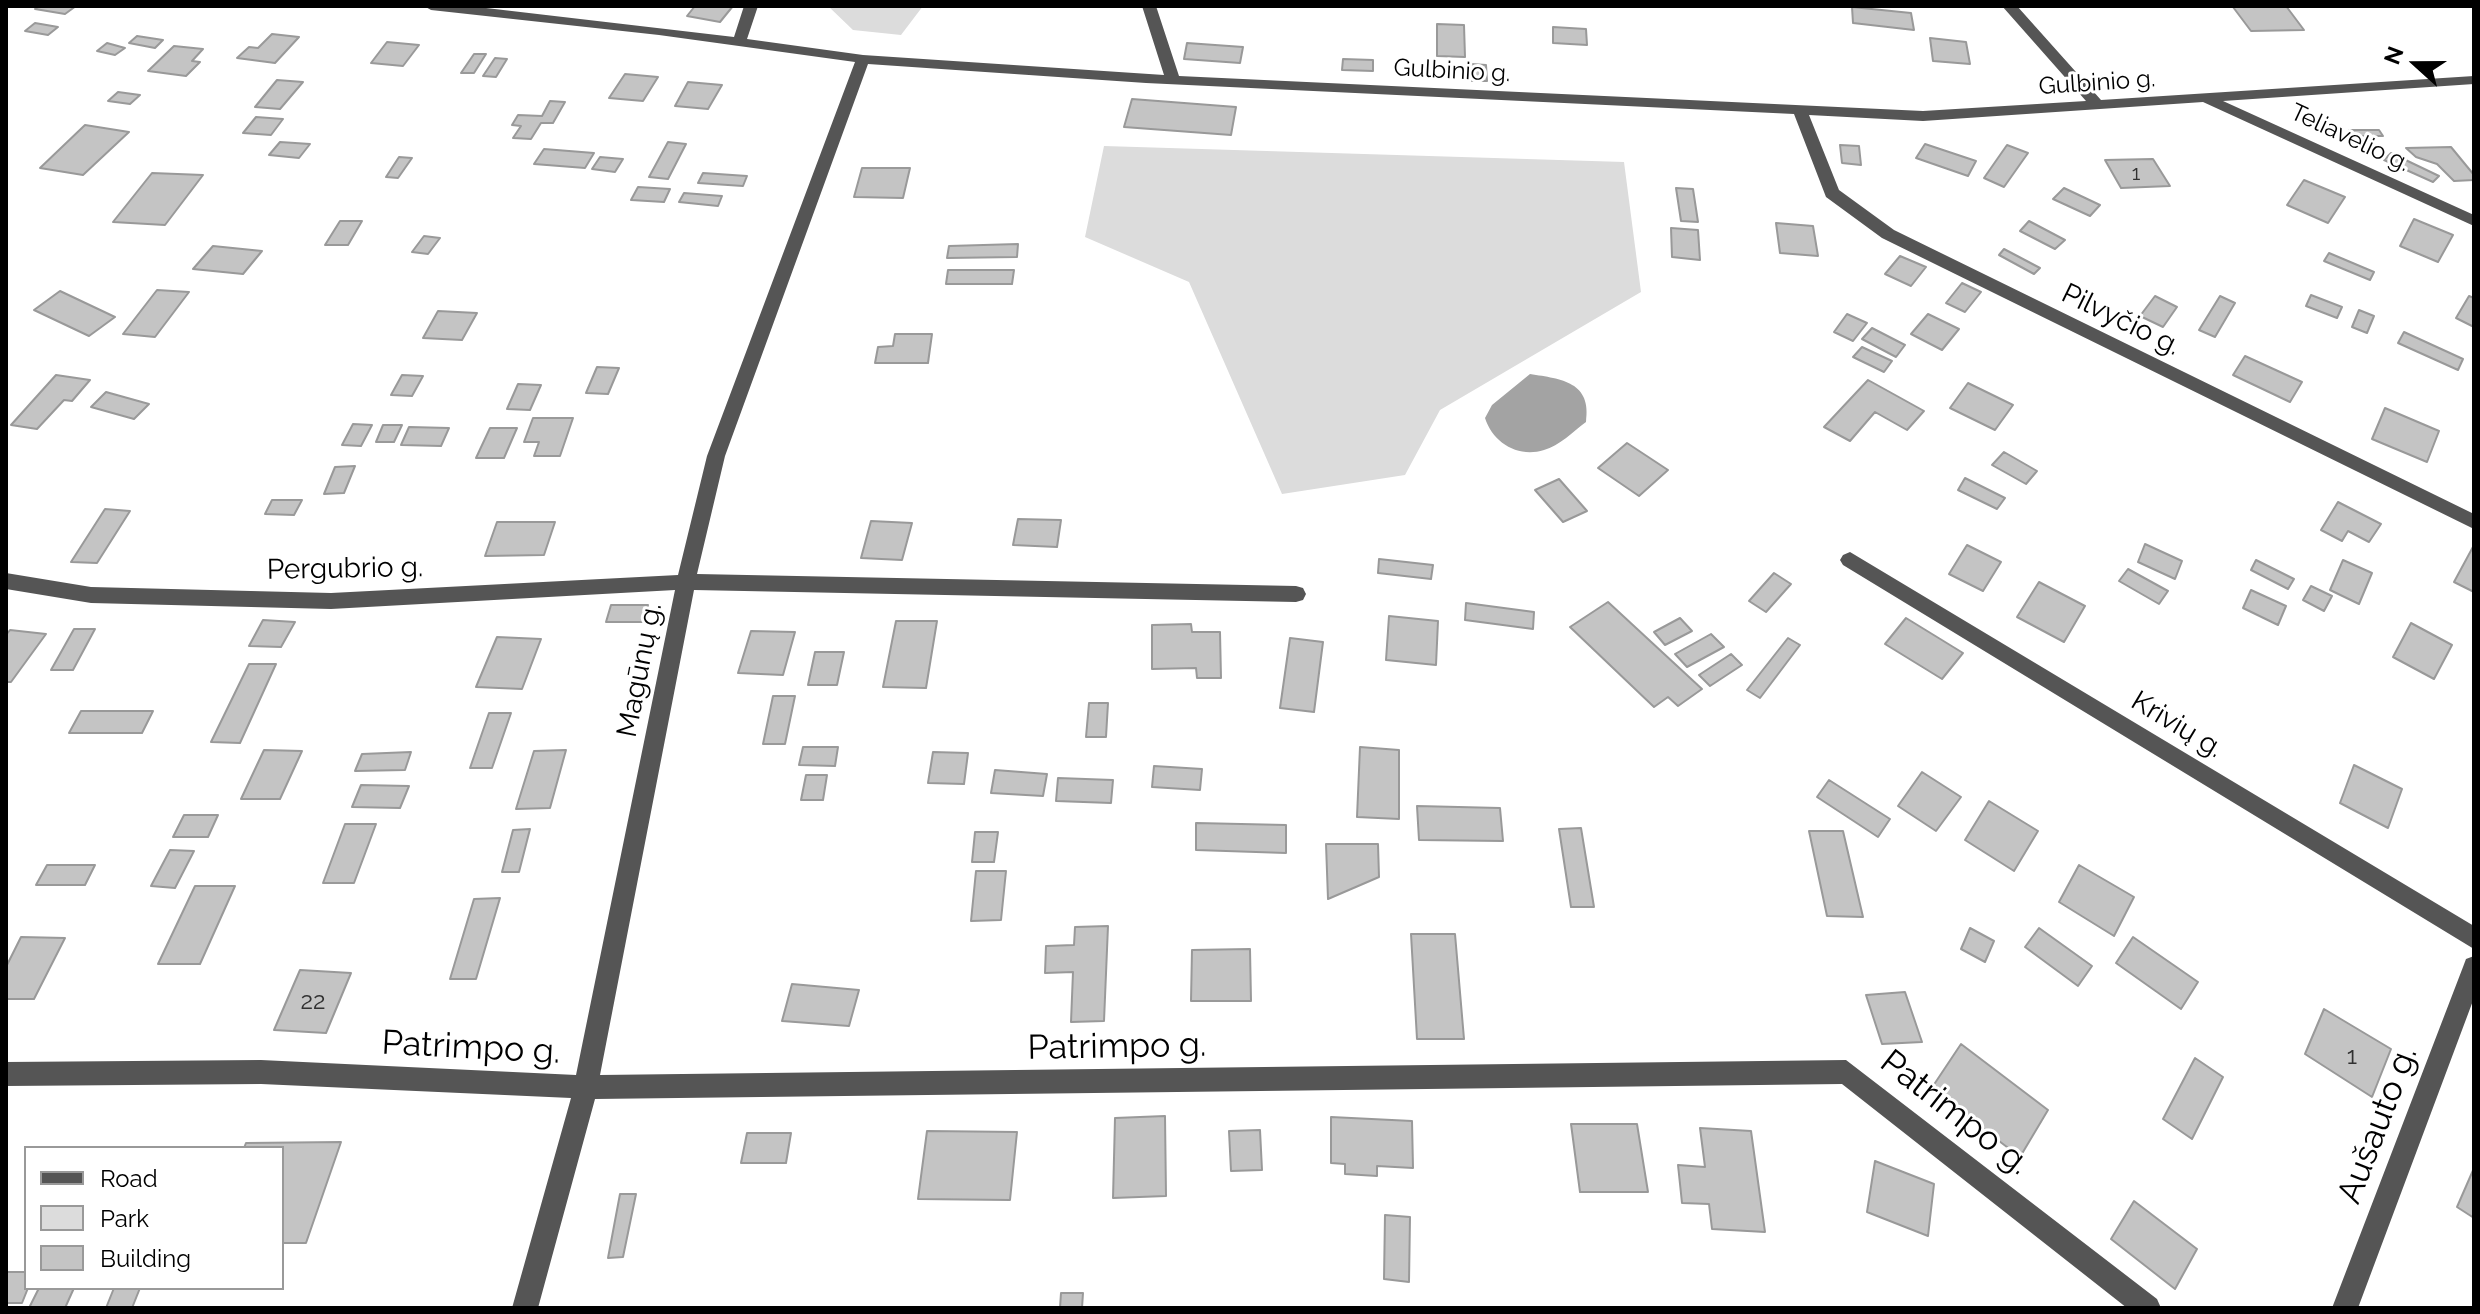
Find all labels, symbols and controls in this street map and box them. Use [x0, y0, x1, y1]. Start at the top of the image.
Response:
north arrow [2376, 24, 2456, 104]
text: N [2378, 43, 2409, 68]
street label: Gulbinio g. [1393, 54, 1511, 88]
street label: Gulbinio g. [2038, 65, 2156, 101]
street label: Teliavelio g. [2286, 98, 2414, 178]
house number: 1 [2132, 162, 2140, 186]
street label: Pilvyčio g. [2056, 277, 2186, 363]
street label: Pergubrio g. [266, 551, 424, 587]
street label: Magūnų g. [611, 600, 669, 740]
street label: Krivių g. [2125, 685, 2229, 765]
house number: 22 [300, 988, 326, 1016]
street label: Patrimpo g. [381, 1023, 561, 1073]
street label: Patrimpo g. [1027, 1025, 1207, 1069]
street label: Aušauto g. [2329, 1040, 2427, 1210]
street label: Patrimpo g. [1872, 1042, 2038, 1184]
house number: 1 [2347, 1043, 2357, 1071]
legend [24, 1146, 284, 1290]
text: Road [100, 1164, 158, 1193]
text: Park [100, 1204, 149, 1233]
text: Building [100, 1244, 191, 1273]

